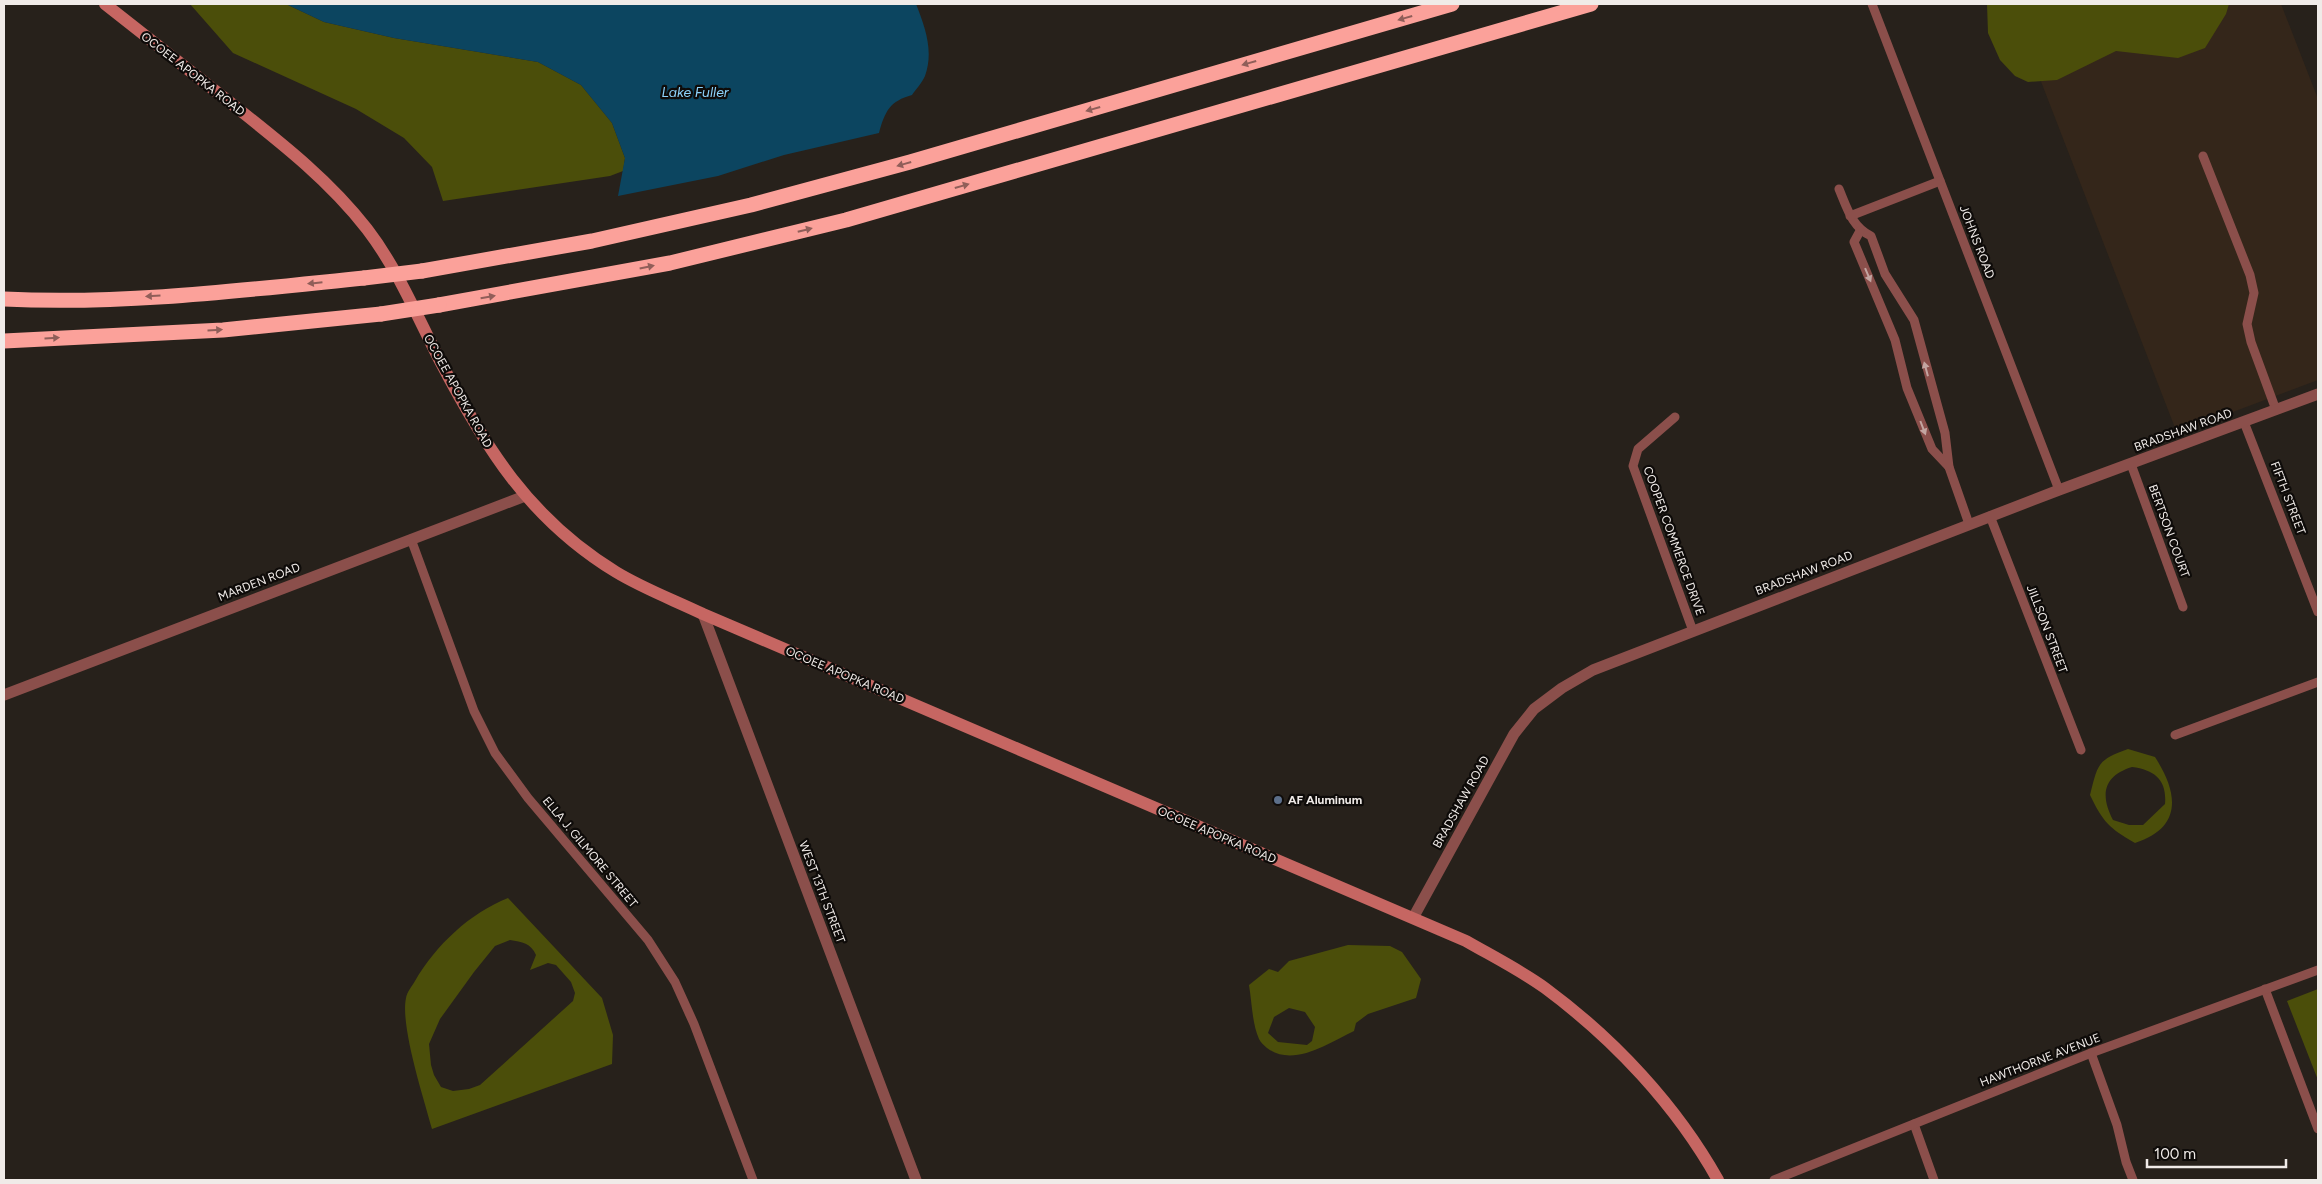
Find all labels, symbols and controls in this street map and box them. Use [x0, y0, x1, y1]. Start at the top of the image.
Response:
one-way arrow [1398, 14, 1413, 22]
street label: OCOEE APOPKA ROAD [138, 29, 248, 119]
one-way arrow [1242, 60, 1257, 68]
water label: Lake Fuller [661, 84, 730, 101]
one-way arrow [1086, 105, 1101, 113]
one-way arrow [896, 160, 911, 168]
one-way arrow [954, 182, 969, 190]
street label: JOHNS ROAD [1957, 203, 1997, 281]
one-way arrow [798, 226, 813, 234]
one-way arrow [640, 263, 656, 271]
one-way arrow [1864, 268, 1872, 283]
one-way arrow [307, 279, 323, 287]
one-way arrow [145, 292, 161, 300]
one-way arrow [480, 293, 496, 301]
one-way arrow [207, 326, 223, 334]
street label: OCOEE APOPKA ROAD [421, 332, 495, 450]
one-way arrow [45, 334, 61, 342]
one-way arrow [1922, 361, 1930, 376]
street label: BRADSHAW ROAD [2132, 406, 2234, 454]
one-way arrow [1919, 421, 1927, 436]
street label: FIFTH STREET [2268, 459, 2309, 537]
street label: COOPER COMMERCE DRIVE [1640, 464, 1708, 618]
street label: BERTSON COURT [2146, 483, 2192, 580]
street label: BRADSHAW ROAD [1753, 548, 1855, 598]
street label: MARDEN ROAD [216, 560, 302, 604]
street label: JILLSON STREET [2024, 583, 2070, 675]
street label: OCOEE APOPKA ROAD [784, 644, 906, 706]
street label: BRADSHAW ROAD [1430, 754, 1492, 850]
place label: AF Aluminum [1288, 793, 1362, 807]
street label: ELLA J. GILMORE STREET [540, 794, 641, 910]
marker: AF Aluminum [1272, 794, 1284, 806]
street label: OCOEE APOPKA ROAD [1156, 804, 1278, 866]
street label: WEST 13TH STREET [796, 839, 848, 945]
street label: HAWTHORNE AVENUE [1978, 1031, 2102, 1089]
scale bar [2147, 1136, 2286, 1168]
text: 100 m [2154, 1145, 2196, 1163]

